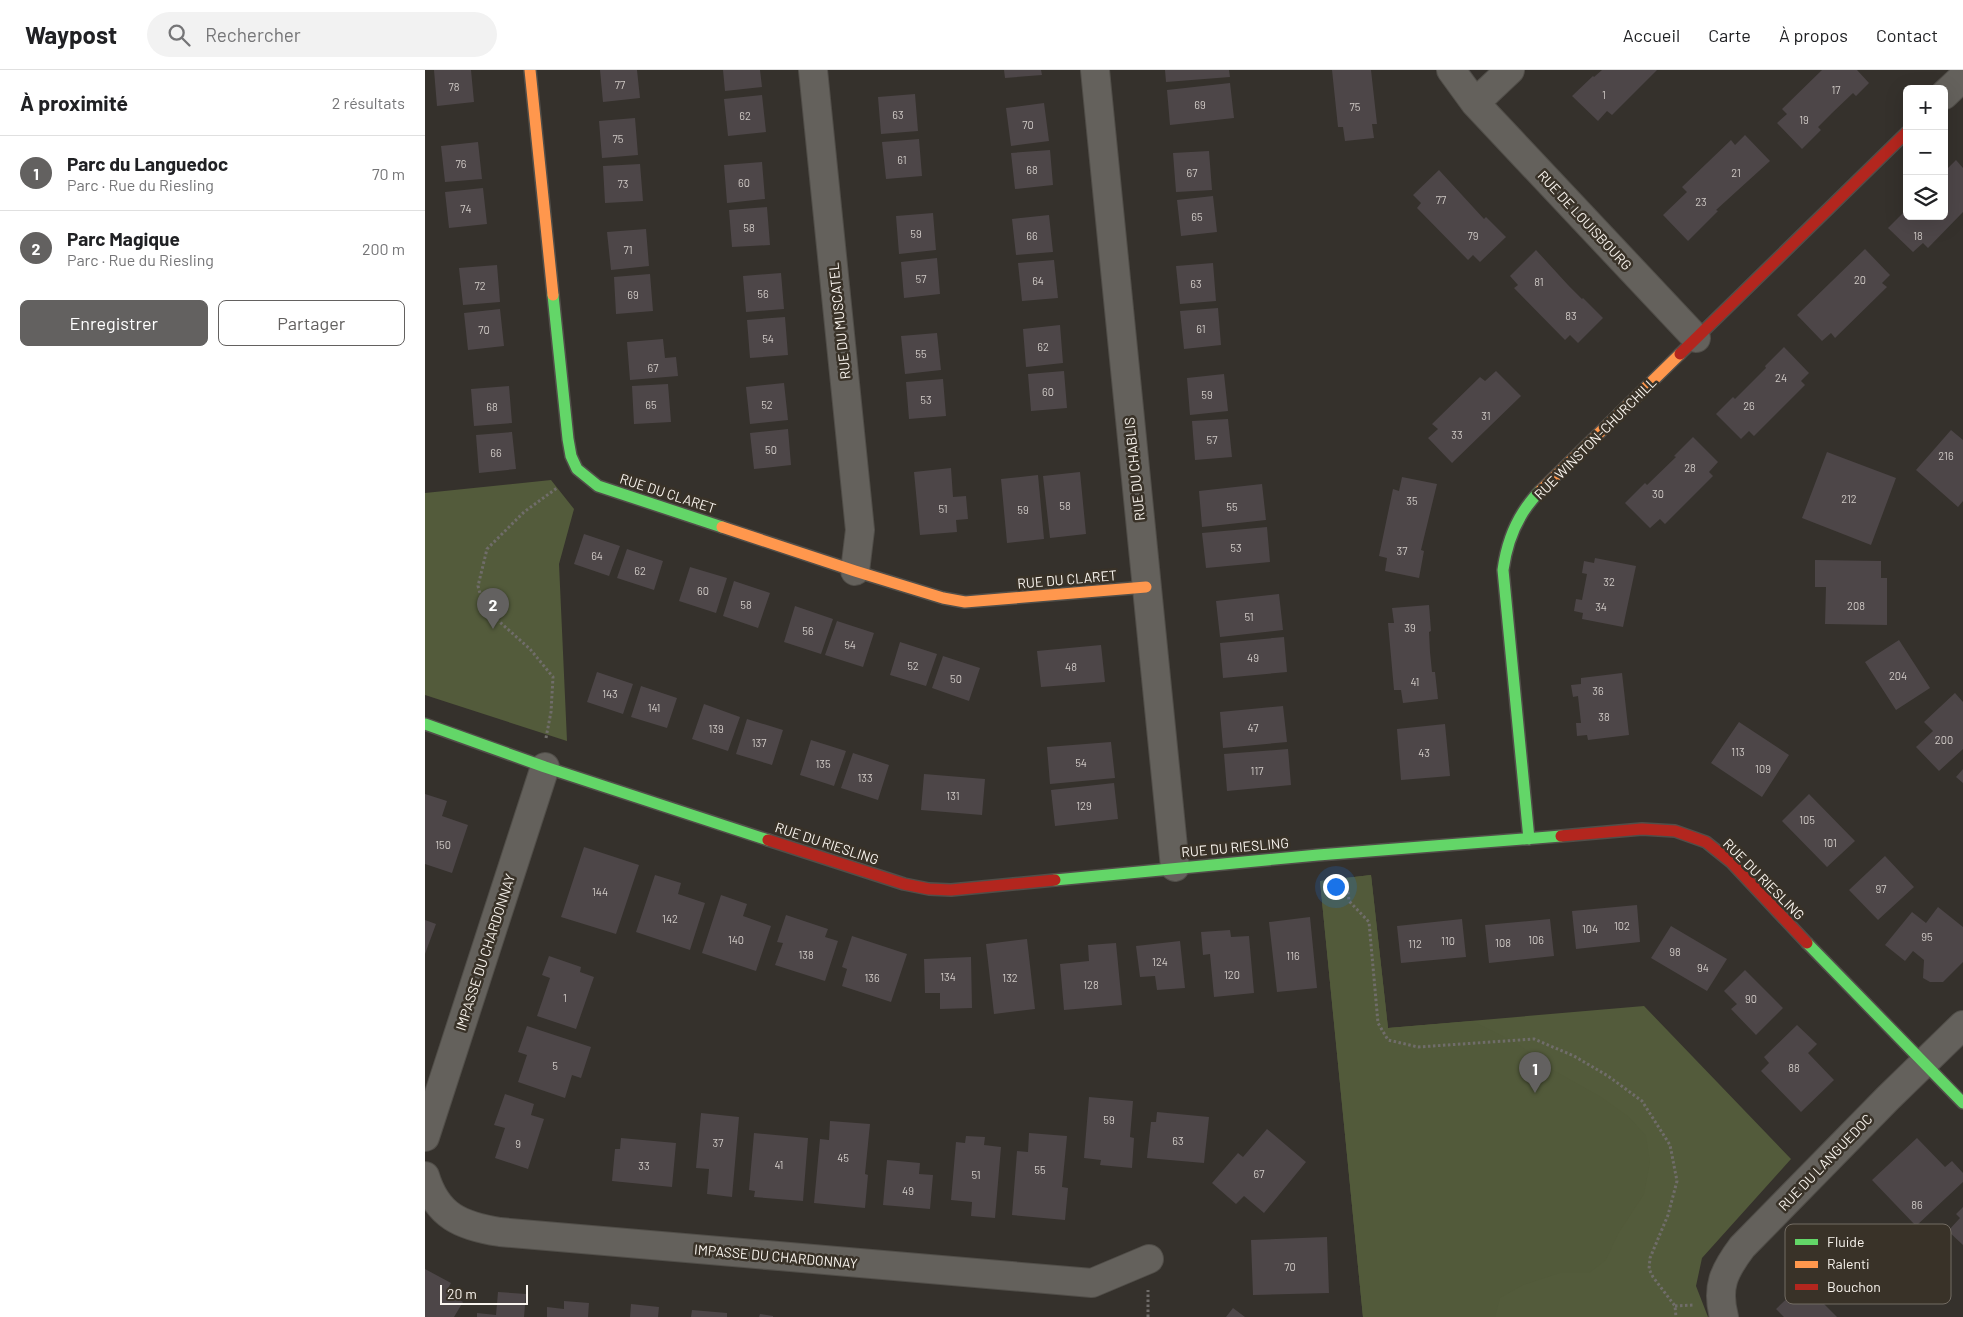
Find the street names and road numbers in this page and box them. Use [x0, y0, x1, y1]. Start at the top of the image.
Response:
street label: RUE DE LOUISBOURG [1534, 167, 1636, 273]
street label: RUE DU MUSCATEL [824, 262, 854, 380]
street label: RUE WINSTON-CHURCHILL [1530, 373, 1660, 503]
street label: RUE DU CHABLIS [1120, 416, 1148, 522]
street label: RUE DU CLARET [618, 469, 718, 517]
street label: RUE DU CLARET [1016, 566, 1118, 592]
street label: RUE DU RIESLING [773, 818, 881, 868]
street label: RUE DU RIESLING [1181, 834, 1289, 860]
street label: RUE DU RIESLING [1720, 835, 1808, 923]
street label: IMPASSE DU CHARDONNAY [452, 871, 518, 1033]
street label: RUE DU LANGUEDOC [1774, 1110, 1876, 1214]
street label: IMPASSE DU CHARDONNAY [694, 1240, 859, 1272]

